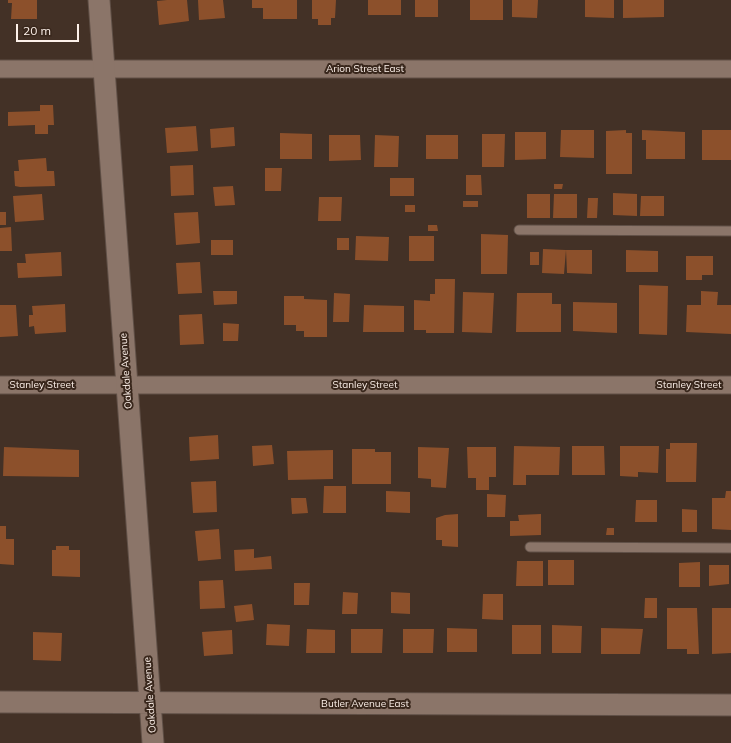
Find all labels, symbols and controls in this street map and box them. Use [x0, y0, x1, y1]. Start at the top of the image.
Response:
scale bar [18, 16, 81, 42]
text: 20 m [23, 23, 51, 38]
street label: Arion Street East [326, 63, 404, 75]
street label: Oakdale Avenue [117, 333, 135, 409]
street label: Stanley Street [10, 379, 74, 391]
street label: Stanley Street [333, 379, 397, 391]
street label: Stanley Street [657, 379, 721, 391]
street label: Oakdale Avenue [141, 657, 159, 733]
street label: Butler Avenue East [321, 698, 409, 710]

